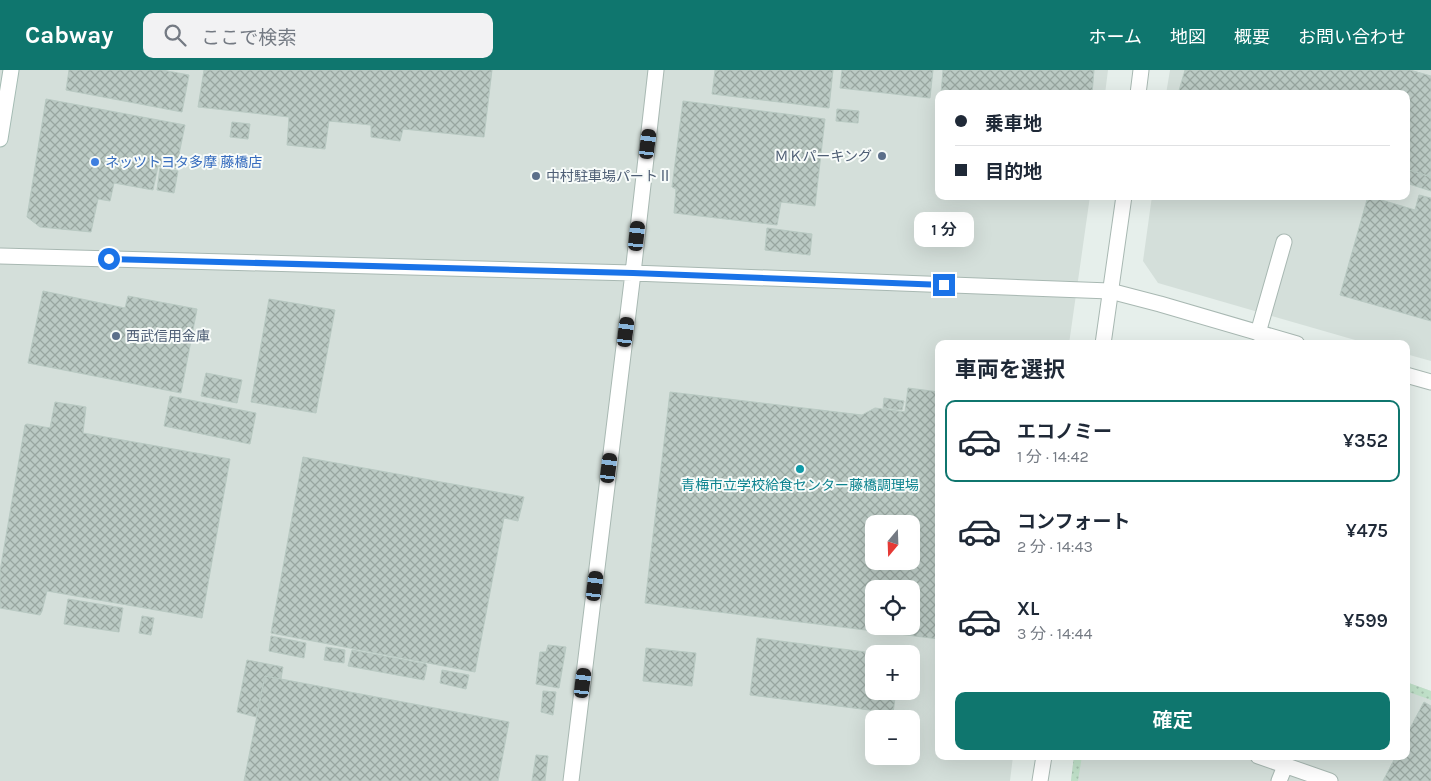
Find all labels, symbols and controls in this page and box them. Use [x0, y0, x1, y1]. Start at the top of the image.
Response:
search box [143, 13, 493, 58]
text: Cabway [25, 21, 113, 49]
icon: search [161, 21, 189, 49]
text: ホーム [1089, 26, 1142, 48]
text: 地図 [1170, 26, 1206, 48]
text: 概要 [1234, 26, 1270, 48]
text: お問い合わせ [1298, 26, 1406, 48]
text: ここで検索 [201, 27, 296, 49]
text: 乗車地 [985, 113, 1042, 135]
car [638, 128, 657, 160]
place label: ＭＫパーキング [774, 148, 872, 165]
marker: ＭＫパーキング [876, 150, 888, 162]
place label: ネッツトヨタ多摩 藤橋店 [105, 154, 262, 171]
marker: ネッツトヨタ多摩 藤橋店 [89, 156, 101, 168]
text: 目的地 [985, 161, 1042, 183]
place label: 中村駐車場パートⅡ [546, 168, 672, 185]
marker: 中村駐車場パートⅡ [530, 170, 542, 182]
callout: 1 分 [914, 212, 974, 248]
car [627, 220, 646, 252]
text: 1 分 [931, 220, 957, 239]
route start [98, 248, 120, 270]
route end [933, 274, 955, 296]
car [616, 316, 635, 348]
place label: 西武信用金庫 [126, 328, 210, 345]
marker: 西武信用金庫 [110, 330, 122, 342]
text: 車両を選択 [955, 357, 1065, 383]
icon: car [957, 419, 1002, 464]
text: エコノミー [1017, 421, 1112, 443]
text: ¥352 [1343, 430, 1388, 452]
text: 1 分 · 14:42 [1017, 447, 1089, 466]
car [599, 452, 618, 484]
marker: 青梅市立学校給食センター藤橋調理場 [794, 463, 806, 475]
place label: 青梅市立学校給食センター藤橋調理場 [681, 477, 919, 494]
icon: car [957, 509, 1002, 554]
text: コンフォート [1017, 511, 1130, 533]
north arrow [865, 515, 920, 570]
map controls [865, 515, 920, 765]
text: ¥475 [1346, 520, 1388, 542]
text: 2 分 · 14:43 [1017, 537, 1093, 556]
car [585, 570, 604, 602]
button: locate [865, 580, 920, 635]
text: XL [1017, 598, 1039, 620]
icon: car [957, 599, 1002, 644]
text: ¥599 [1343, 610, 1388, 632]
text: 3 分 · 14:44 [1017, 624, 1093, 643]
button: + [865, 645, 920, 700]
car [573, 667, 592, 699]
button: 確定 [955, 692, 1390, 750]
button: − [865, 710, 920, 765]

